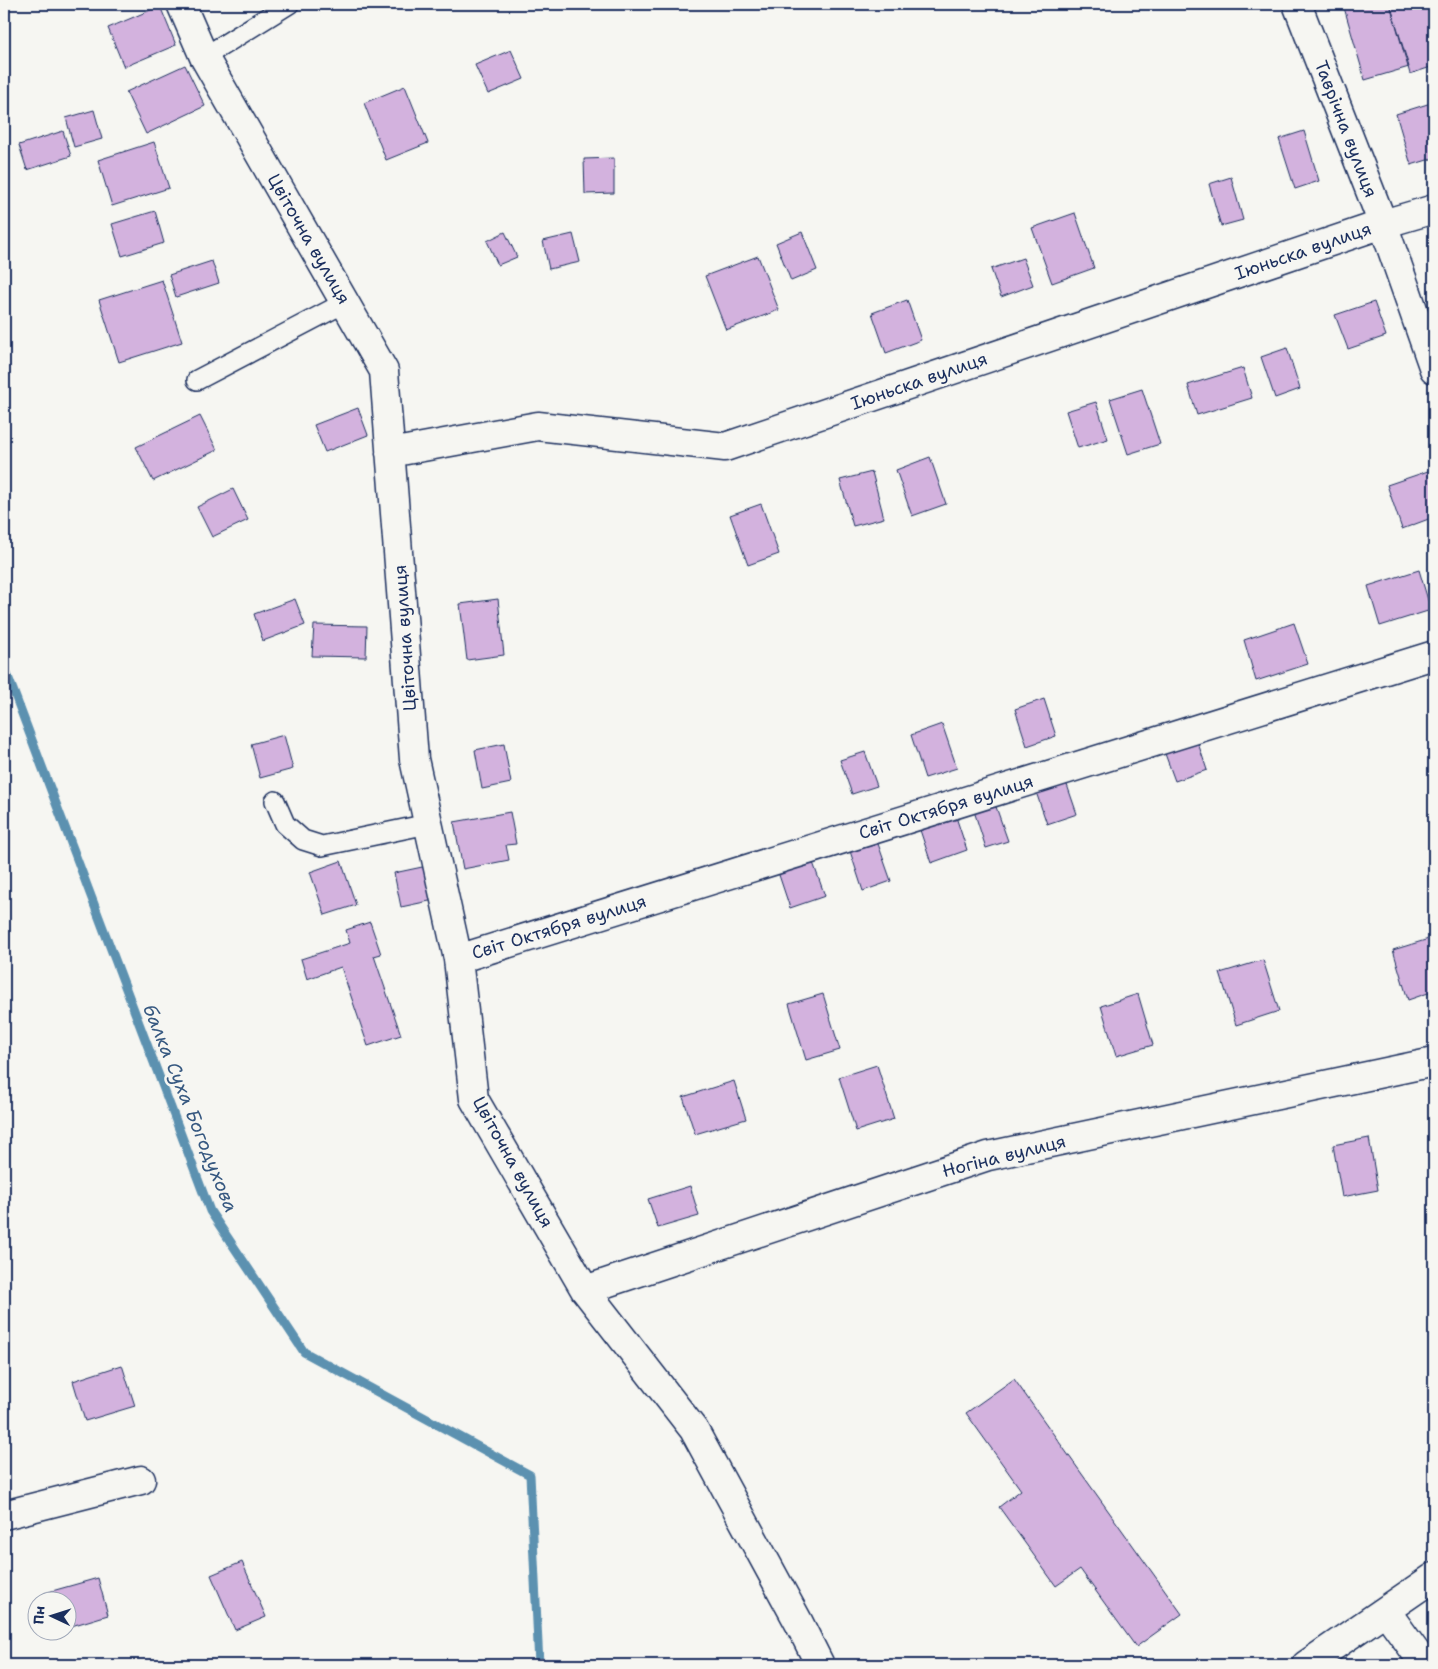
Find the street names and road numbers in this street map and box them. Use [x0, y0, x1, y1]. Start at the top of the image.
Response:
street label: Таврічна вулиця [1309, 57, 1383, 201]
street label: Цвiточна вулиця [262, 169, 356, 309]
street label: Iюньска вулиця [1232, 216, 1374, 286]
street label: Iюньска вулиця [848, 346, 990, 416]
street label: Цвiточна вулиця [388, 564, 422, 712]
street label: Світ Октября вулиця [856, 769, 1036, 845]
street label: Світ Октября вулиця [469, 889, 649, 965]
street label: Цвiточна вулиця [467, 1092, 559, 1232]
street label: Ногіна вулиця [940, 1129, 1068, 1183]

